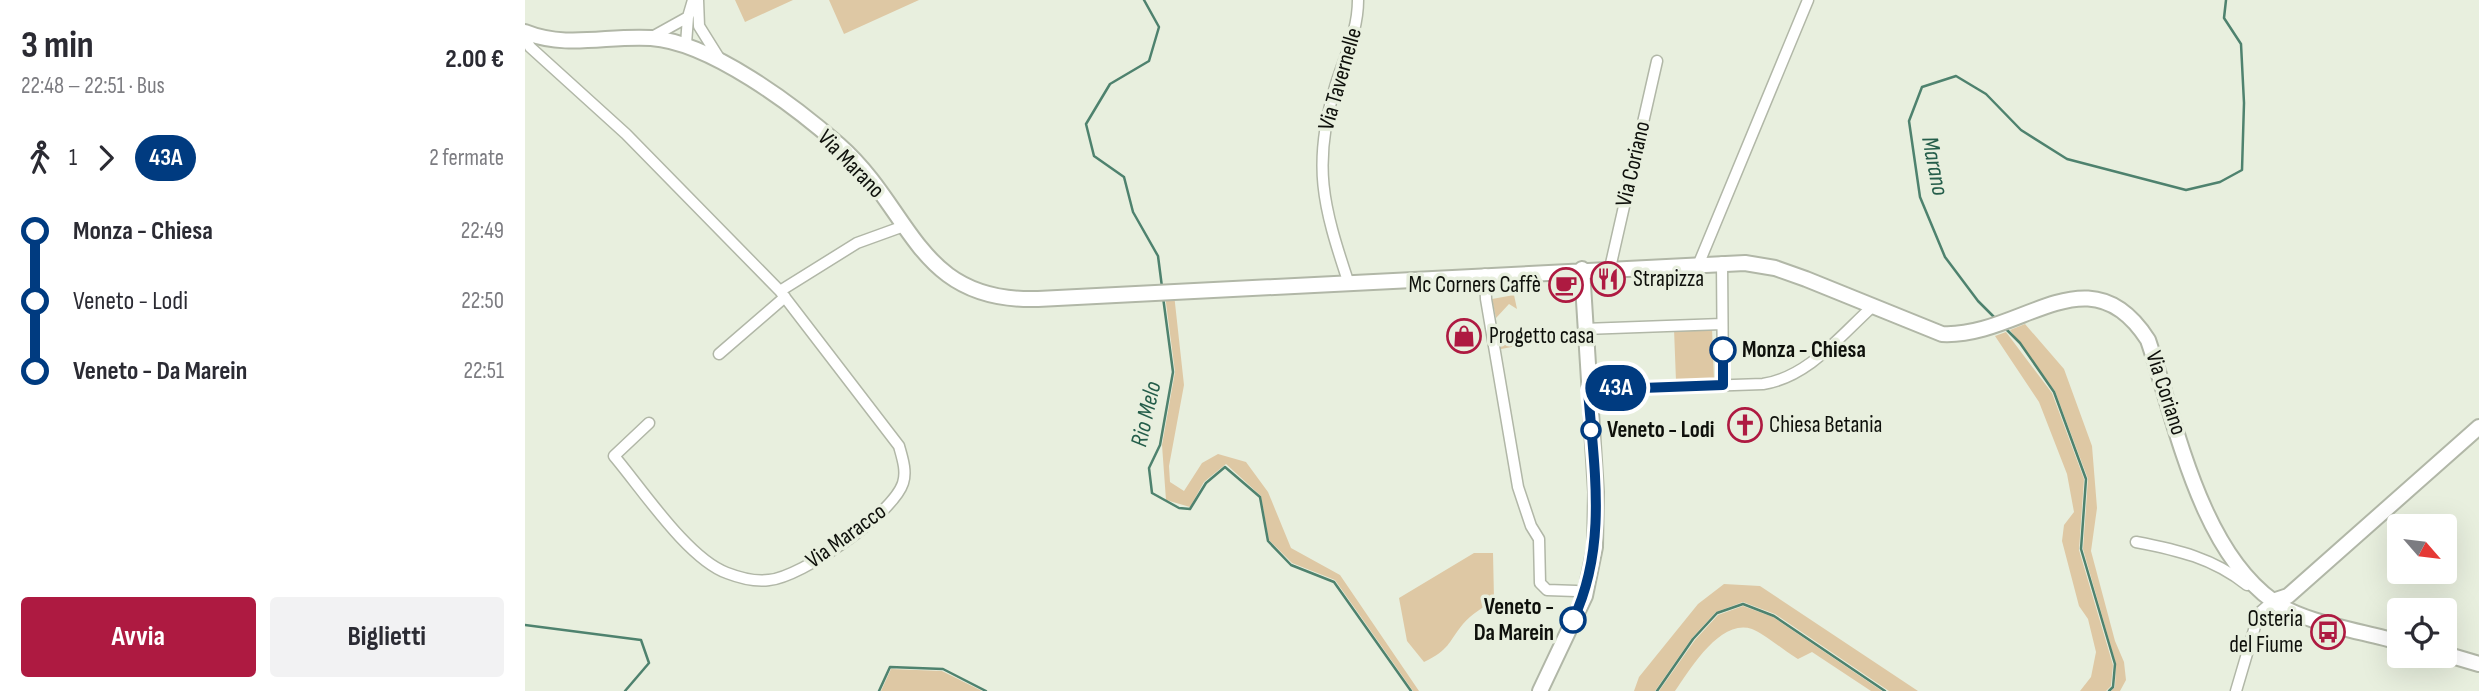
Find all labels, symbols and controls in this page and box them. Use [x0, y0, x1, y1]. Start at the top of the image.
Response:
text: 3 min [21, 23, 94, 68]
street label: Via Tavernelle [1312, 25, 1368, 133]
text: 2.00 € [445, 44, 504, 75]
text: 22:48 – 22:51 · Bus [21, 72, 165, 100]
street label: Via Coriano [1610, 119, 1656, 209]
street label: Via Marano [812, 124, 890, 204]
water label: Marano [1915, 134, 1955, 198]
icon: walk [21, 139, 59, 177]
icon: forward [87, 139, 125, 177]
text: 43A [149, 143, 182, 172]
text: 1 [69, 144, 77, 172]
text: 2 fermate [429, 144, 504, 172]
text: Monza - Chiesa [73, 216, 213, 247]
text: 22:49 [461, 217, 504, 245]
restaurant icon: Strapizza [1589, 260, 1627, 298]
place label: Strapizza [1633, 265, 1704, 293]
cafe icon: Mc Corners Caffè [1547, 266, 1585, 304]
place label: Mc Corners Caffè [1409, 271, 1541, 299]
text: Veneto - Lodi [73, 286, 188, 317]
text: 22:50 [461, 287, 504, 315]
shop icon: Progetto casa [1445, 317, 1483, 355]
place label: Progetto casa [1489, 322, 1594, 350]
place label: Monza - Chiesa [1742, 336, 1866, 364]
marker: Monza - Chiesa [1710, 337, 1736, 363]
street label: Via Coriano [2139, 347, 2193, 439]
text: Veneto - Da Marein [73, 356, 247, 387]
text: 22:51 [463, 357, 504, 385]
line badge: 43A [1576, 365, 1656, 411]
text: 43A [1599, 373, 1633, 402]
water label: Rio Melo [1124, 378, 1168, 450]
church icon: Chiesa Betania [1726, 406, 1764, 444]
place label: Chiesa Betania [1769, 411, 1882, 439]
place label: Veneto - Lodi [1607, 416, 1714, 444]
marker: Veneto - Lodi [1581, 420, 1601, 440]
street label: Via Maracco [800, 497, 892, 575]
north arrow [2387, 514, 2457, 584]
map controls [2387, 514, 2457, 668]
place label: Veneto - Da Marein [1474, 593, 1554, 647]
button: Avvia [21, 597, 256, 677]
button: Biglietti [270, 597, 504, 677]
button: locate [2387, 598, 2457, 668]
place label: Osteria del Fiume [2229, 605, 2303, 659]
marker: Veneto - Da Marein [1560, 607, 1586, 633]
bus stop icon: Osteria del Fiume [2309, 613, 2347, 651]

